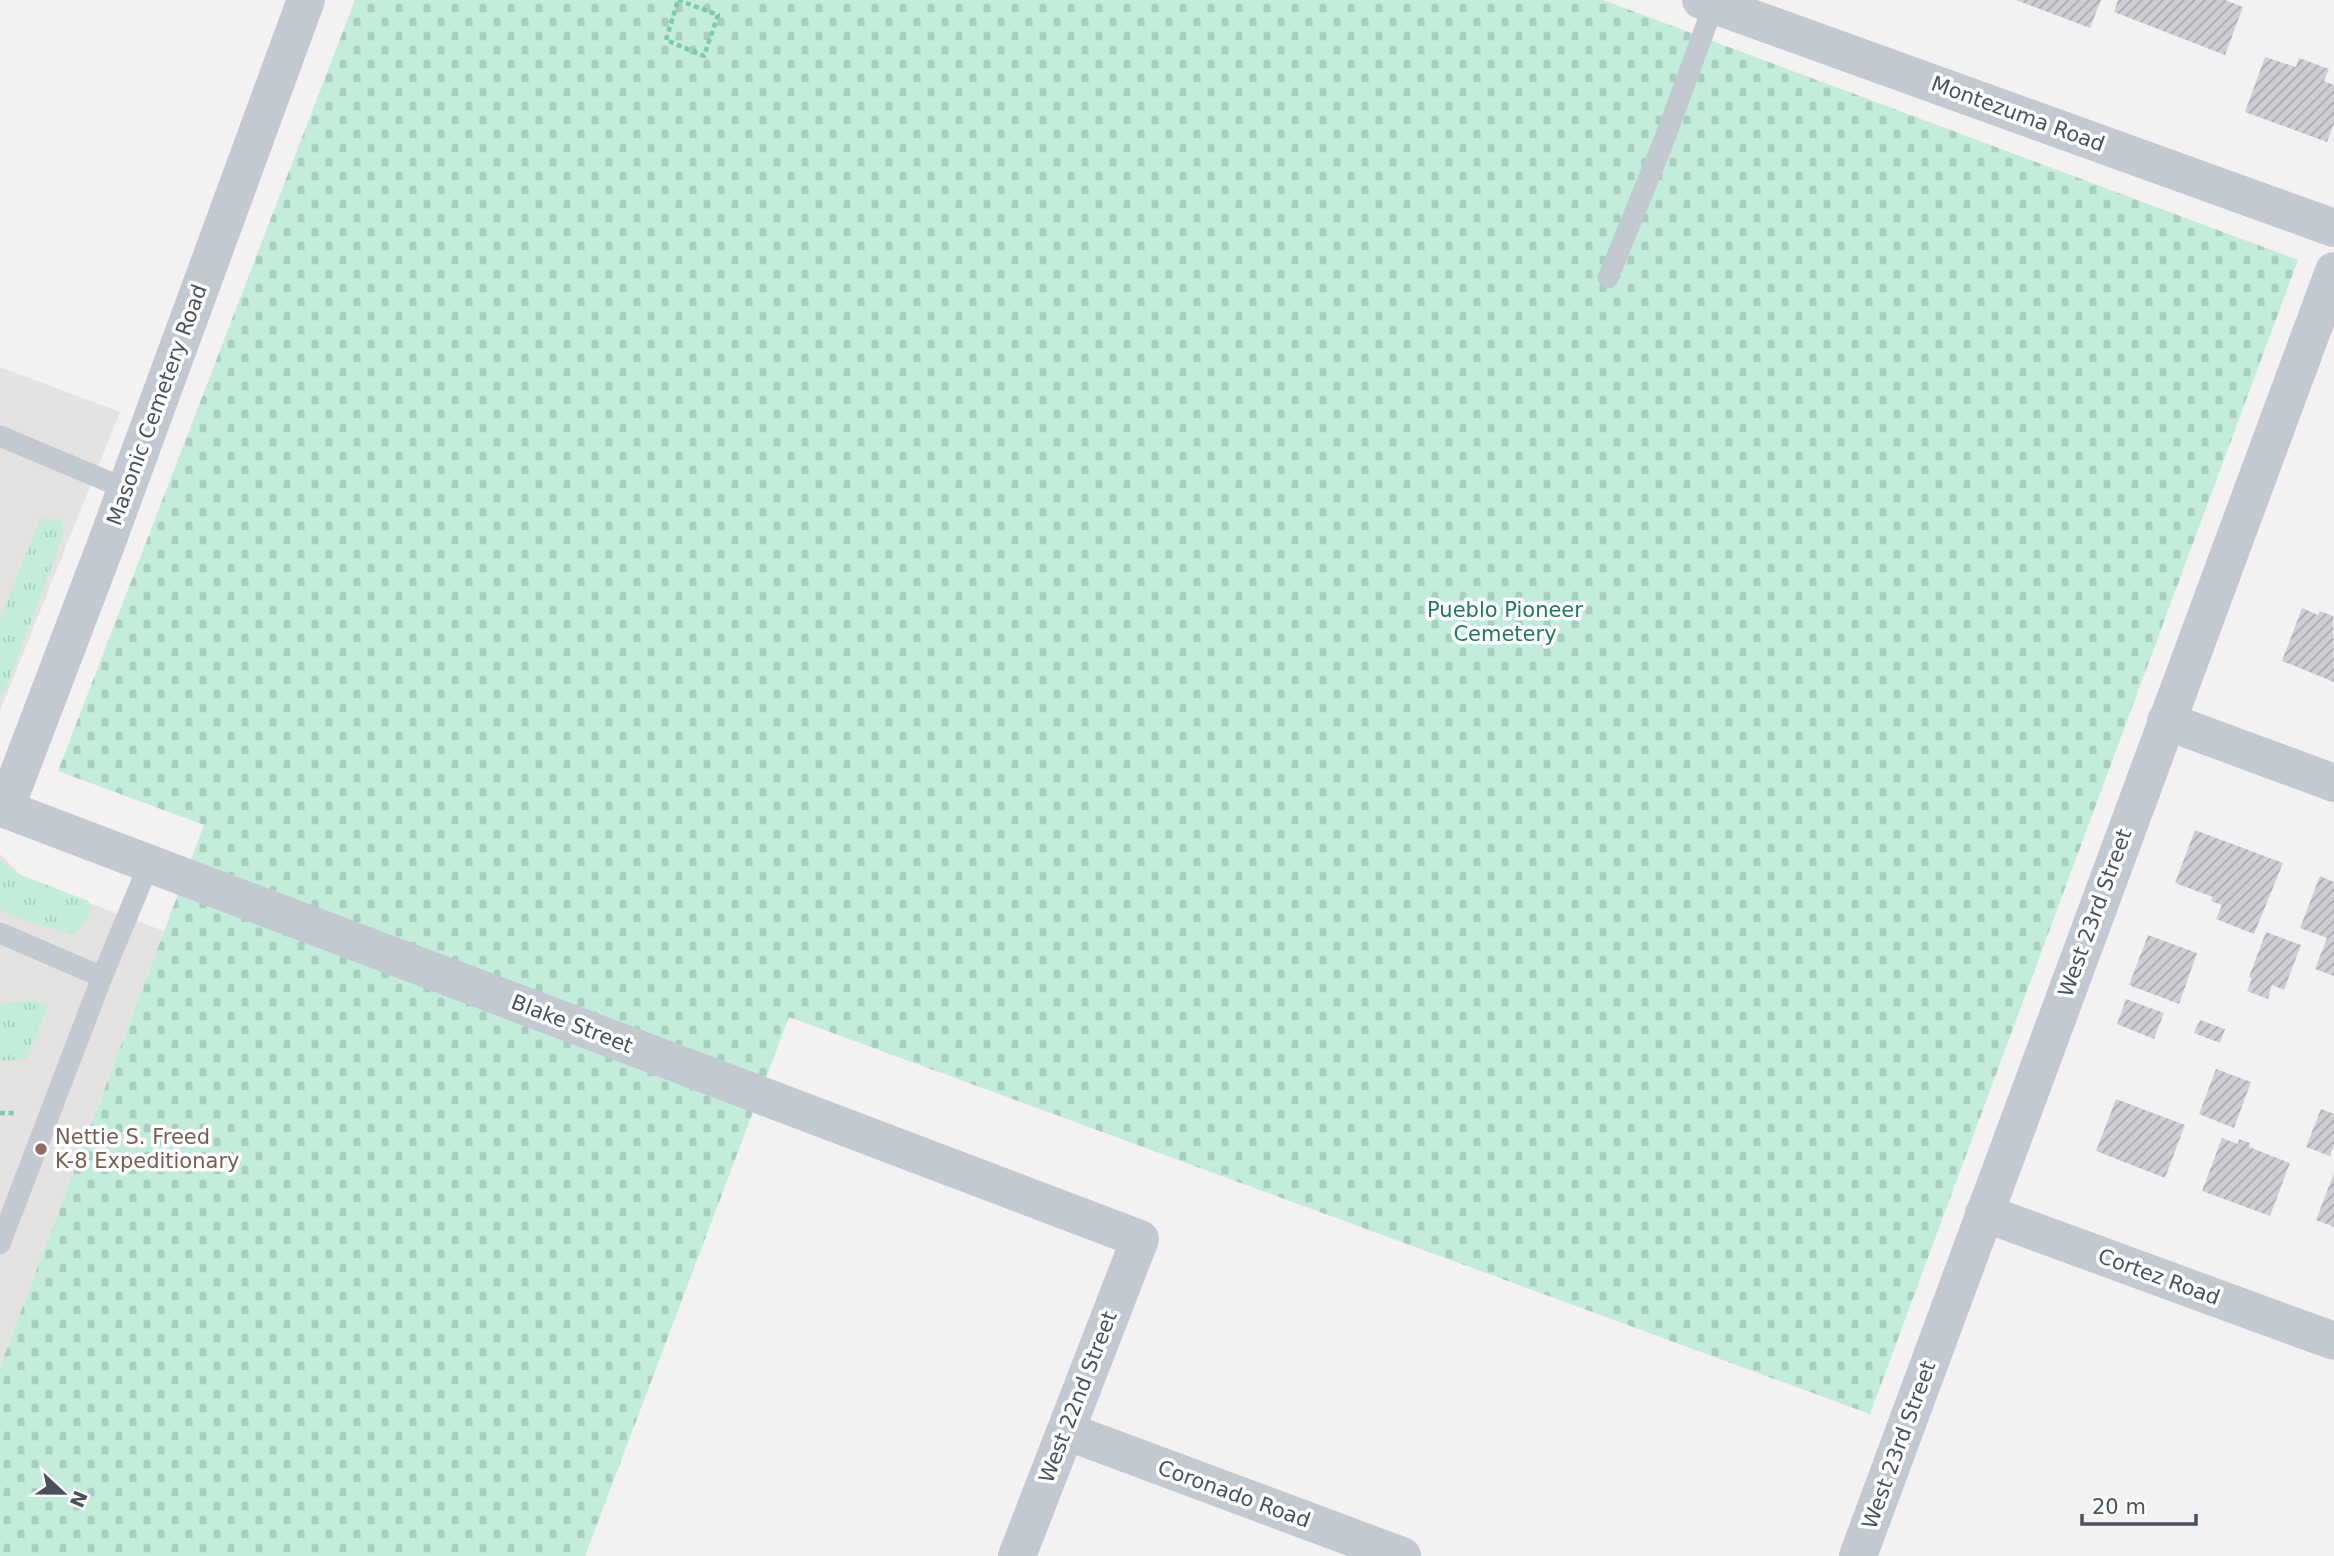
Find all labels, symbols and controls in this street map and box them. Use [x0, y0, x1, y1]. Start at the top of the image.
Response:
street label: Montezuma Road [1928, 72, 2108, 156]
street label: Masonic Cemetery Road [102, 281, 212, 529]
park label: Pueblo Pioneer Cemetery [1427, 598, 1583, 646]
street label: West 23rd Street [2053, 826, 2137, 1000]
street label: Blake Street [508, 990, 636, 1058]
place label: Nettie S. Freed K-8 Expeditionary [55, 1125, 239, 1173]
marker: Nettie S. Freed K-8 Expeditionary [33, 1141, 49, 1157]
street label: Cortez Road [2095, 1244, 2223, 1310]
street label: West 22nd Street [1034, 1308, 1122, 1486]
street label: West 23rd Street [1857, 1358, 1941, 1532]
street label: Coronado Road [1155, 1455, 1313, 1533]
north arrow [28, 1458, 98, 1528]
scale bar [2082, 1482, 2196, 1526]
text: N [66, 1488, 92, 1511]
text: 20 m [2092, 1495, 2146, 1519]

